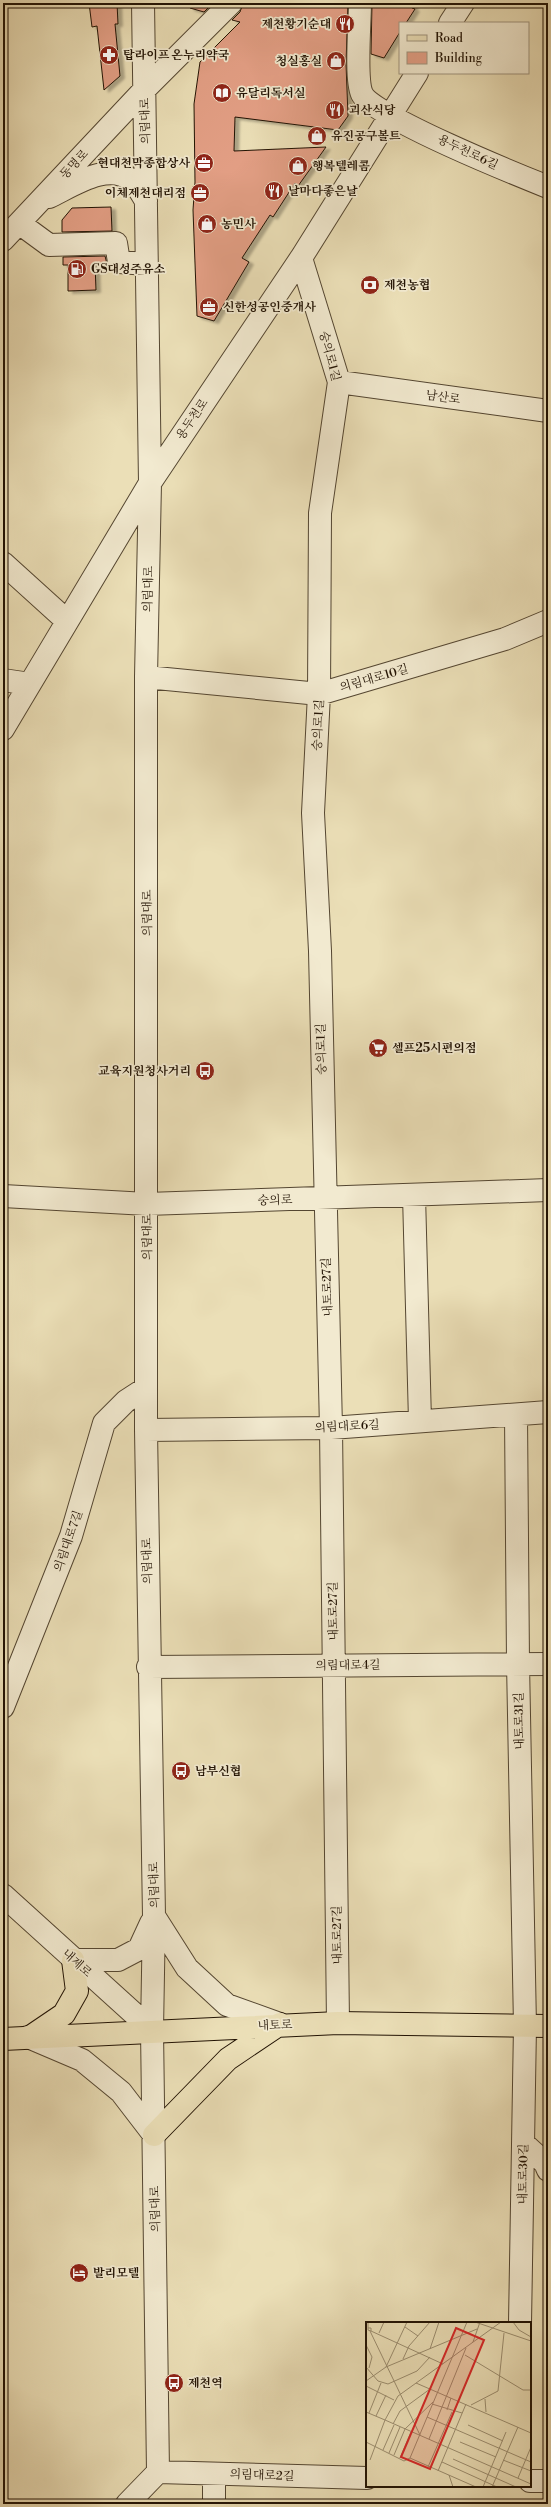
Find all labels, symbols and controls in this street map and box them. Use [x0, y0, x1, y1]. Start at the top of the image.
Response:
restaurant icon: 제천황기순대 [334, 13, 356, 35]
place label: 제천황기순대 [261, 17, 331, 32]
legend [399, 22, 529, 74]
text: Road [435, 31, 463, 46]
pharmacy icon: 탑라이프 온누리약국 [98, 44, 120, 66]
place label: 탑라이프 온누리약국 [123, 48, 230, 63]
shop icon: 청실홍실 [325, 50, 347, 72]
text: Building [434, 51, 483, 66]
place label: 청실홍실 [276, 54, 322, 69]
library icon: 유달리독서실 [211, 82, 233, 104]
place label: 유달리독서실 [236, 86, 306, 101]
street label: 의림대로 [138, 97, 153, 144]
restaurant icon: 괴산식당 [324, 99, 346, 121]
place label: 괴산식당 [349, 103, 396, 118]
shop icon: 유진공구볼트 [306, 125, 328, 147]
place label: 유진공구볼트 [331, 129, 401, 144]
street label: 용두천로6길 [435, 132, 501, 173]
street label: 동명로 [57, 146, 92, 182]
office icon: 현대천막종합상사 [193, 152, 215, 174]
shop icon: 행복텔레콤 [287, 155, 309, 177]
place label: 현대천막종합상사 [97, 156, 190, 171]
place label: 행복텔레콤 [312, 159, 370, 174]
restaurant icon: 날마다좋은날 [263, 180, 285, 202]
office icon: 이체제천대리점 [189, 182, 211, 204]
place label: 날마다좋은날 [288, 184, 358, 199]
place label: 이체제천대리점 [105, 186, 186, 201]
shop icon: 농민사 [196, 213, 218, 235]
place label: 농민사 [221, 217, 256, 232]
fuel station icon: GS대성주유소 [66, 258, 88, 280]
place label: GS대성주유소 [91, 262, 166, 277]
bank icon: 제천농협 [359, 274, 381, 296]
place label: 제천농협 [384, 278, 430, 293]
office icon: 신한성공인중개사 [198, 296, 220, 318]
place label: 신한성공인중개사 [223, 300, 316, 315]
street label: 숭의로1길 [316, 329, 343, 383]
street label: 남산로 [425, 388, 462, 407]
street label: 용두천로 [173, 396, 212, 443]
street label: 의림대로 [141, 565, 156, 612]
street label: 의림대로10길 [338, 662, 410, 695]
street label: 숭의로1길 [310, 699, 327, 751]
street label: 의림대로 [140, 889, 155, 936]
street label: 숭의로1길 [314, 1023, 329, 1075]
supermarket icon: 셀프25시편의점 [367, 1037, 389, 1059]
place label: 셀프25시편의점 [392, 1041, 477, 1056]
bus stop icon: 교육지원청사거리 [194, 1060, 216, 1082]
place label: 교육지원청사거리 [98, 1064, 191, 1079]
street label: 숭의로 [257, 1192, 293, 1209]
street label: 의림대로 [140, 1213, 155, 1260]
street label: 내토로27길 [319, 1257, 336, 1317]
street label: 의림대로6길 [314, 1417, 380, 1436]
street label: 의림대로7길 [51, 1508, 86, 1574]
street label: 의림대로 [140, 1537, 155, 1584]
street label: 내토로27길 [325, 1581, 342, 1641]
street label: 의림대로4길 [315, 1657, 381, 1674]
street label: 내토로31길 [511, 1692, 528, 1750]
bus stop icon: 남부신협 [170, 1760, 192, 1782]
place label: 남부신협 [195, 1764, 241, 1779]
street label: 의림대로 [147, 1861, 162, 1908]
street label: 내토로27길 [329, 1905, 346, 1965]
street label: 내제로 [59, 1946, 95, 1981]
street label: 내토로 [257, 2017, 293, 2034]
street label: 내토로30길 [515, 2143, 532, 2205]
street label: 의림대로 [148, 2185, 163, 2232]
hotel icon: 발리모텔 [68, 2262, 90, 2284]
place label: 발리모텔 [93, 2266, 139, 2281]
inset map [366, 2322, 531, 2487]
bus stop icon: 제천역 [163, 2372, 185, 2394]
place label: 제천역 [188, 2376, 223, 2391]
street label: 의림대로2길 [229, 2467, 295, 2484]

